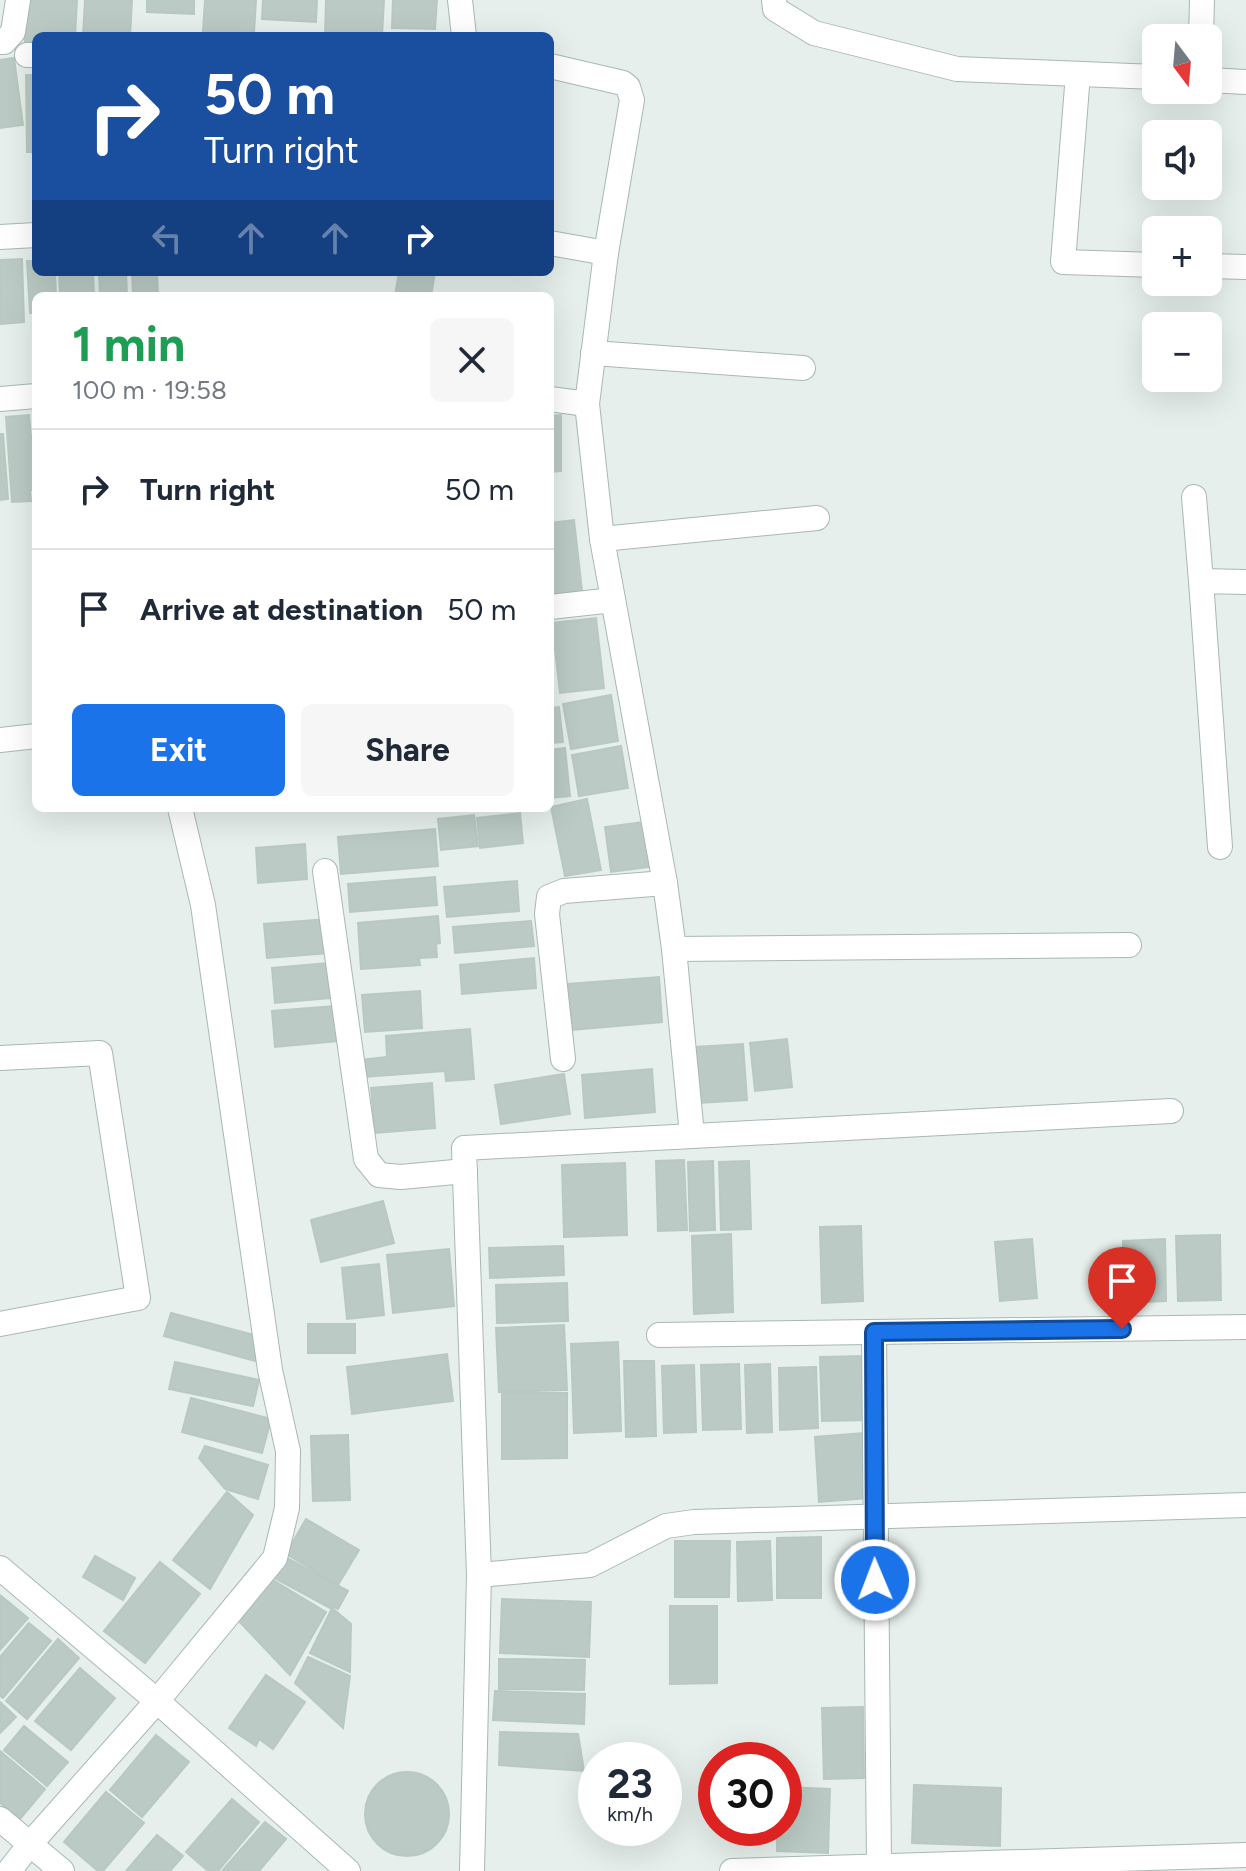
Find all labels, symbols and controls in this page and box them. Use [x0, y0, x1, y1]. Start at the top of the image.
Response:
north arrow [1142, 24, 1222, 104]
map controls [1142, 24, 1222, 392]
text: 50 m [204, 61, 335, 128]
icon: right [72, 64, 176, 168]
button: sound [1142, 120, 1222, 200]
text: Turn right [204, 129, 359, 172]
icon: left [145, 216, 189, 260]
icon: ahead [229, 216, 273, 260]
icon: ahead [313, 216, 357, 260]
icon: right [397, 216, 441, 260]
button: + [1142, 216, 1222, 296]
button: − [1142, 312, 1222, 392]
text: 1 min [72, 315, 185, 373]
button: close [430, 318, 514, 402]
text: 100 m · 19:58 [72, 374, 227, 406]
icon: right [72, 467, 116, 511]
text: Turn right [140, 471, 275, 508]
text: 50 m [445, 471, 514, 508]
icon: arrive [72, 587, 116, 631]
text: Arrive at destination [140, 591, 423, 628]
text: 50 m [447, 591, 516, 628]
button: Exit [72, 704, 285, 796]
button: Share [301, 704, 514, 796]
pin [1088, 1247, 1156, 1329]
icon: arrive [1100, 1259, 1144, 1303]
position arrow [833, 1538, 917, 1622]
speed limit sign: 30 [698, 1742, 802, 1846]
text: 23 [607, 1760, 653, 1808]
text: km/h [607, 1802, 653, 1826]

